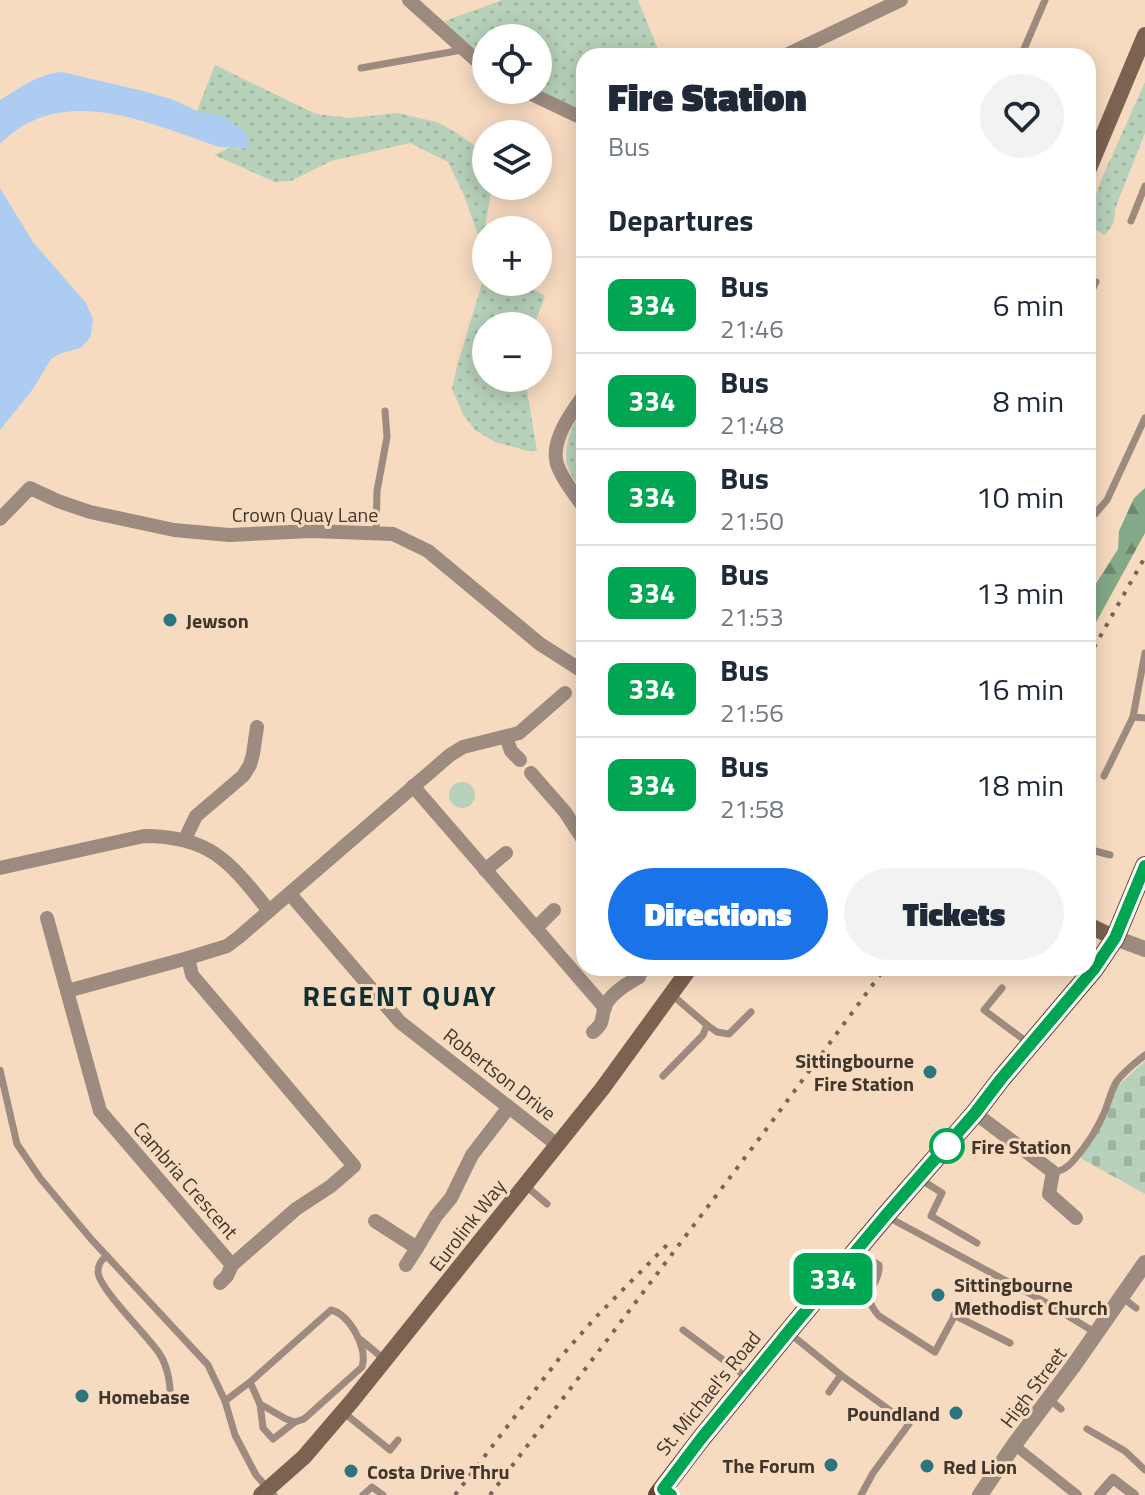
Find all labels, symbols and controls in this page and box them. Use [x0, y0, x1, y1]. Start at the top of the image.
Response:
map controls [472, 24, 552, 392]
button: locate [472, 24, 552, 104]
text: Fire Station [608, 68, 807, 126]
button: heart [980, 74, 1064, 158]
button: layers [472, 120, 552, 200]
text: Bus [608, 127, 650, 166]
text: Departures [608, 197, 753, 243]
button: + [472, 216, 552, 296]
text: Bus [720, 263, 769, 309]
text: 6 min [993, 282, 1064, 328]
text: 334 [628, 283, 676, 326]
text: 21:46 [720, 309, 784, 348]
button: − [472, 312, 552, 392]
text: Bus [720, 359, 769, 405]
text: 8 min [993, 378, 1064, 424]
text: 334 [628, 379, 676, 422]
text: 21:48 [720, 405, 784, 444]
text: Bus [720, 455, 769, 501]
text: 10 min [976, 474, 1064, 520]
text: 334 [628, 475, 676, 518]
street label: Crown Quay Lane [232, 499, 378, 530]
text: 21:50 [720, 501, 784, 540]
text: Bus [720, 551, 769, 597]
text: 13 min [976, 570, 1064, 616]
text: 334 [628, 571, 676, 614]
text: 21:53 [720, 597, 784, 636]
place label: Jewson [186, 605, 249, 636]
marker: Jewson [161, 611, 179, 629]
text: Bus [720, 647, 769, 693]
text: 16 min [976, 666, 1064, 712]
text: 334 [628, 667, 676, 710]
text: 21:56 [720, 693, 784, 732]
text: Bus [720, 743, 769, 789]
text: 18 min [976, 762, 1064, 808]
text: 334 [628, 763, 676, 806]
text: 21:58 [720, 789, 784, 828]
button: Directions [608, 868, 828, 960]
button: Tickets [844, 868, 1064, 960]
district label: REGENT QUAY [302, 974, 498, 1017]
street label: Robertson Drive [437, 1020, 563, 1128]
place label: Sittingbourne Fire Station [795, 1045, 914, 1099]
marker: Sittingbourne Fire Station [921, 1063, 939, 1081]
street label: Cambria Crescent [126, 1114, 246, 1246]
marker: Fire Station [930, 1129, 964, 1163]
place label: Fire Station [971, 1131, 1071, 1162]
street label: Eurolink Way [421, 1172, 513, 1278]
line badge: 334 [787, 1253, 879, 1305]
text: 334 [809, 1257, 857, 1300]
place label: Sittingbourne Methodist Church [954, 1269, 1108, 1323]
marker: Sittingbourne Methodist Church [929, 1286, 947, 1304]
street label: St. Michael's Road [648, 1324, 768, 1462]
street label: High Street [992, 1340, 1074, 1434]
place label: Homebase [98, 1381, 190, 1412]
marker: Homebase [73, 1387, 91, 1405]
place label: Poundland [847, 1398, 940, 1429]
marker: Poundland [947, 1404, 965, 1422]
place label: The Forum [723, 1450, 815, 1481]
place label: Red Lion [943, 1451, 1017, 1482]
place label: Costa Drive Thru [367, 1456, 510, 1487]
marker: The Forum [822, 1456, 840, 1474]
marker: Red Lion [918, 1457, 936, 1475]
marker: Costa Drive Thru [342, 1462, 360, 1480]

